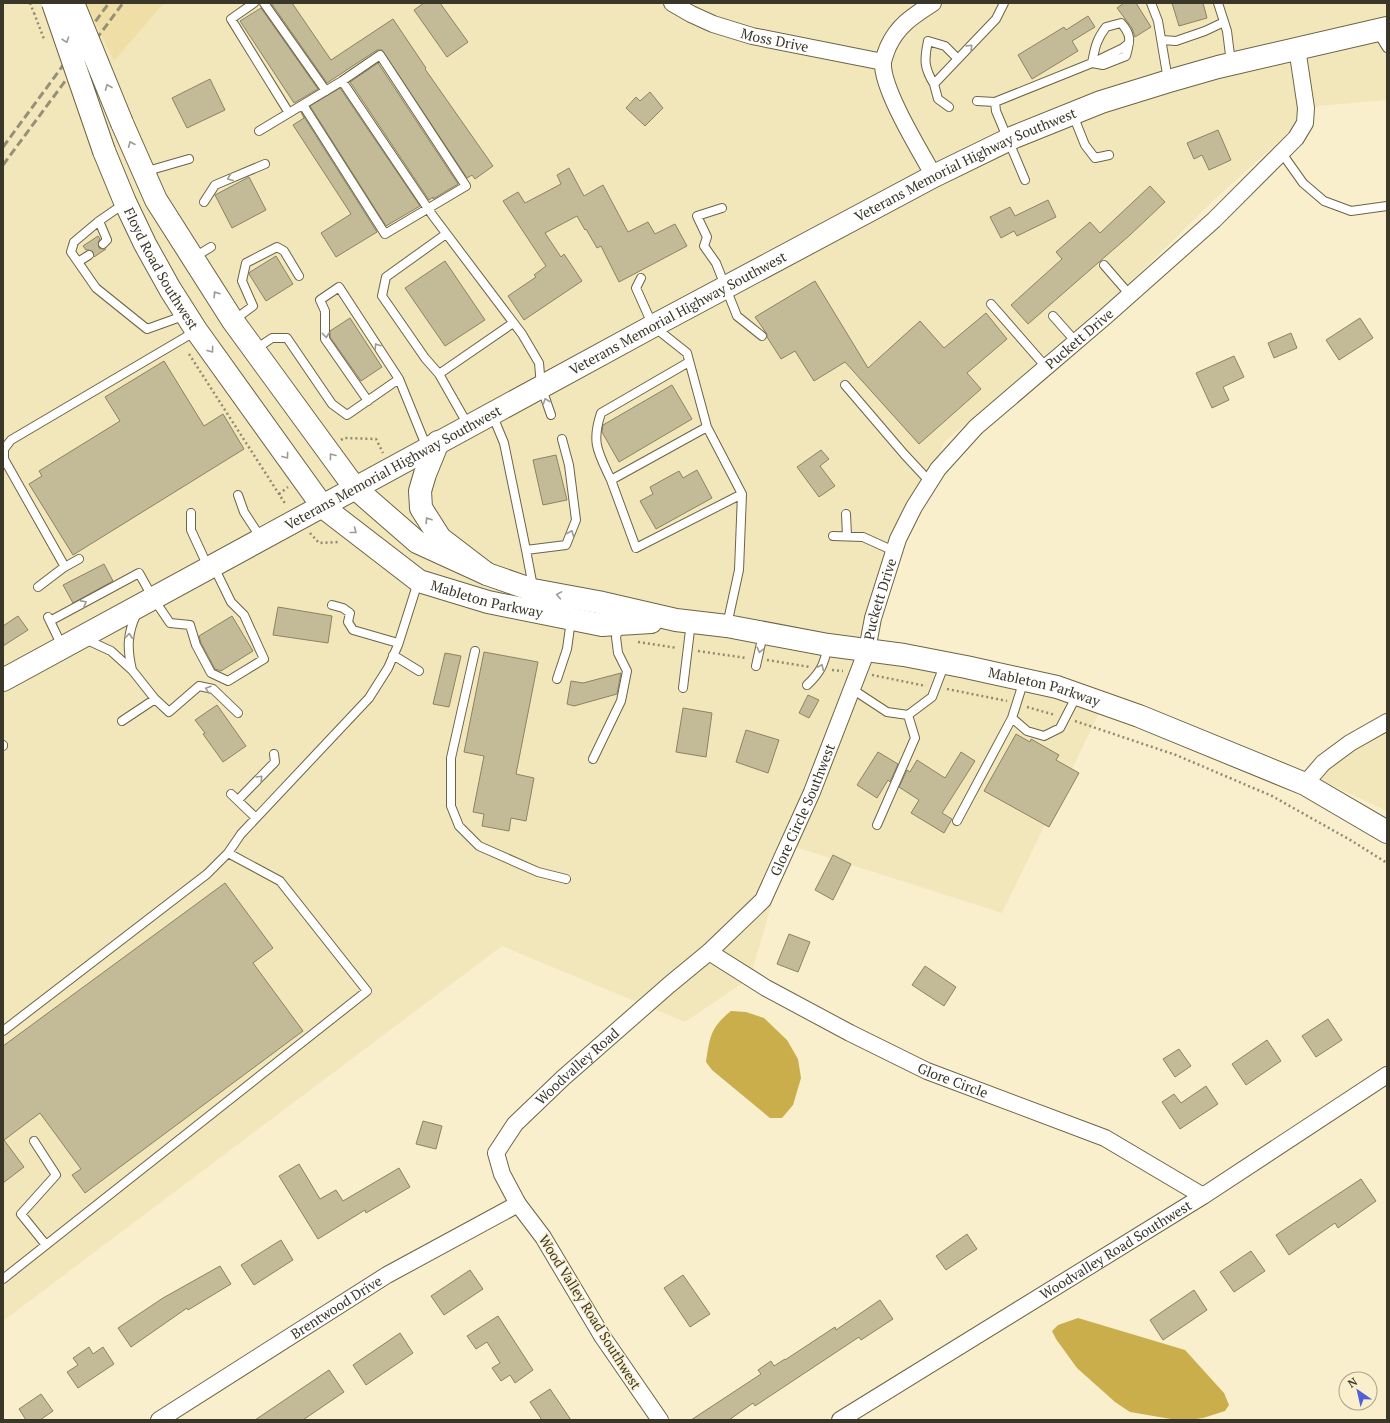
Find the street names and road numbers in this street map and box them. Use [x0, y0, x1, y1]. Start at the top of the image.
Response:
street label: Moss Drive [739, 23, 810, 56]
street label: Veterans Memorial Highway Southwest [851, 103, 1080, 226]
street label: Floyd Road Southwest [120, 204, 204, 334]
street label: Veterans Memorial Highway Southwest [566, 246, 790, 379]
street label: Puckett Drive [1041, 304, 1117, 373]
street label: Veterans Memorial Highway Southwest [281, 400, 505, 534]
street label: Puckett Drive [859, 556, 900, 641]
street label: Mableton Parkway [428, 575, 545, 622]
street label: Mableton Parkway [987, 662, 1104, 711]
street label: Glore Circle Southwest [765, 740, 839, 879]
street label: Woodvalley Road [531, 1023, 623, 1109]
street label: Glore Circle [914, 1058, 991, 1102]
street label: Woodvalley Road Southwest [1036, 1195, 1196, 1303]
street label: Wood Valley Road Southwest [535, 1231, 646, 1393]
street label: Brentwood Drive [287, 1271, 385, 1343]

